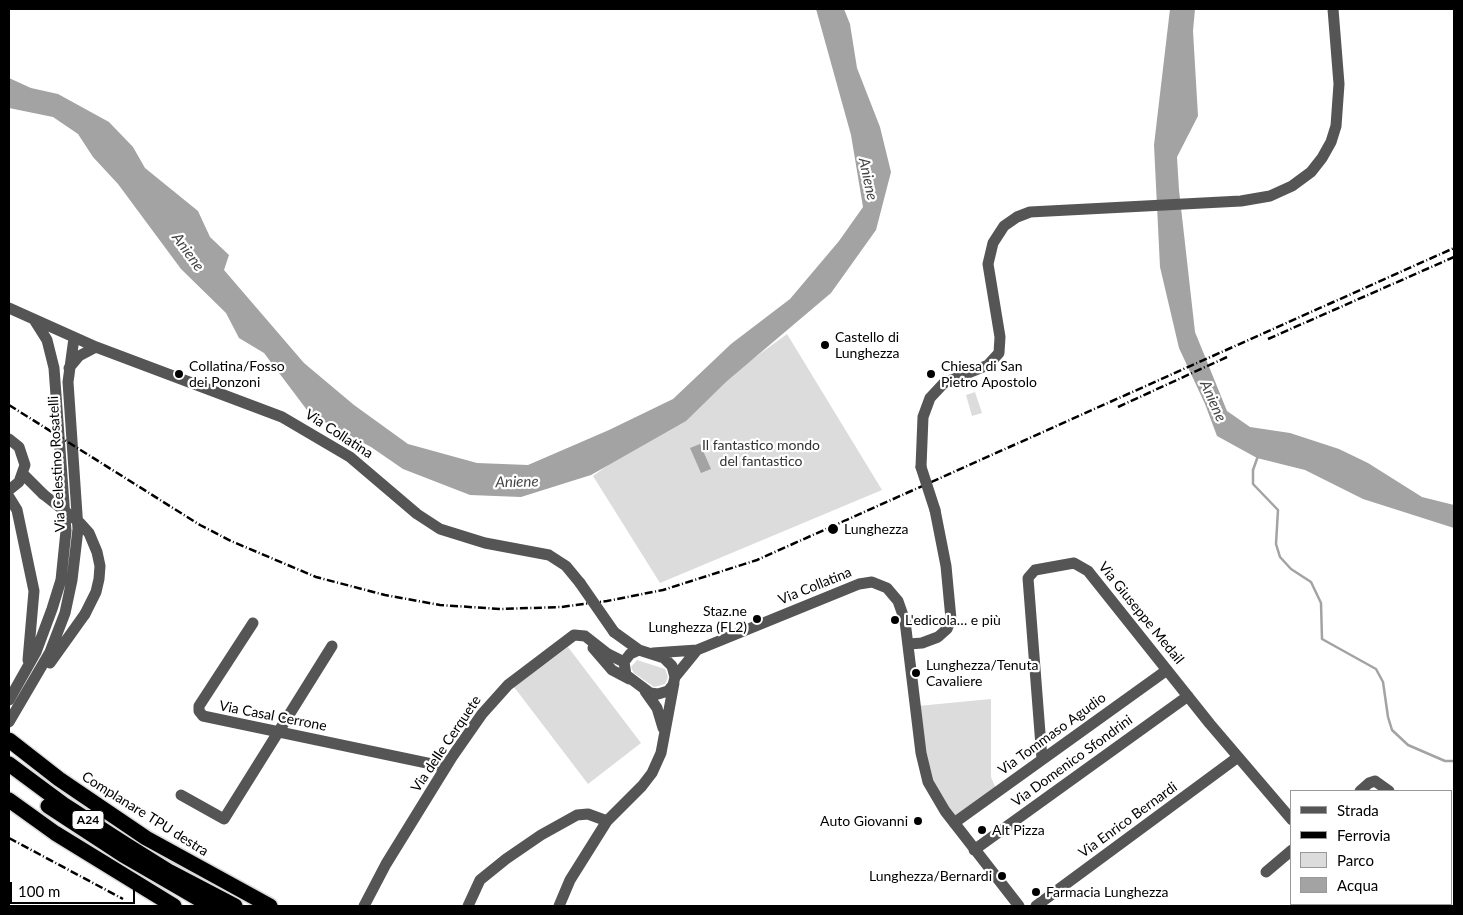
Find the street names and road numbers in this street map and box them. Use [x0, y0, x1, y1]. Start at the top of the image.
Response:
street label: Via Celestino Rosatelli [45, 396, 69, 532]
street label: Via Collatina [302, 406, 376, 462]
street label: Via Giuseppe Medail [1095, 559, 1187, 667]
street label: Via Collatina [776, 564, 854, 608]
street label: Via Tommaso Agudio [995, 689, 1109, 779]
street label: Via delle Cerquete [407, 692, 485, 796]
street label: Via Casal Cerrone [218, 697, 328, 735]
street label: Via Domenico Sfondrini [1008, 712, 1136, 810]
street label: Complanare TPU destra [79, 768, 211, 860]
street label: Via Enrico Bernardi [1075, 779, 1181, 861]
road number: A24 [72, 810, 104, 830]

